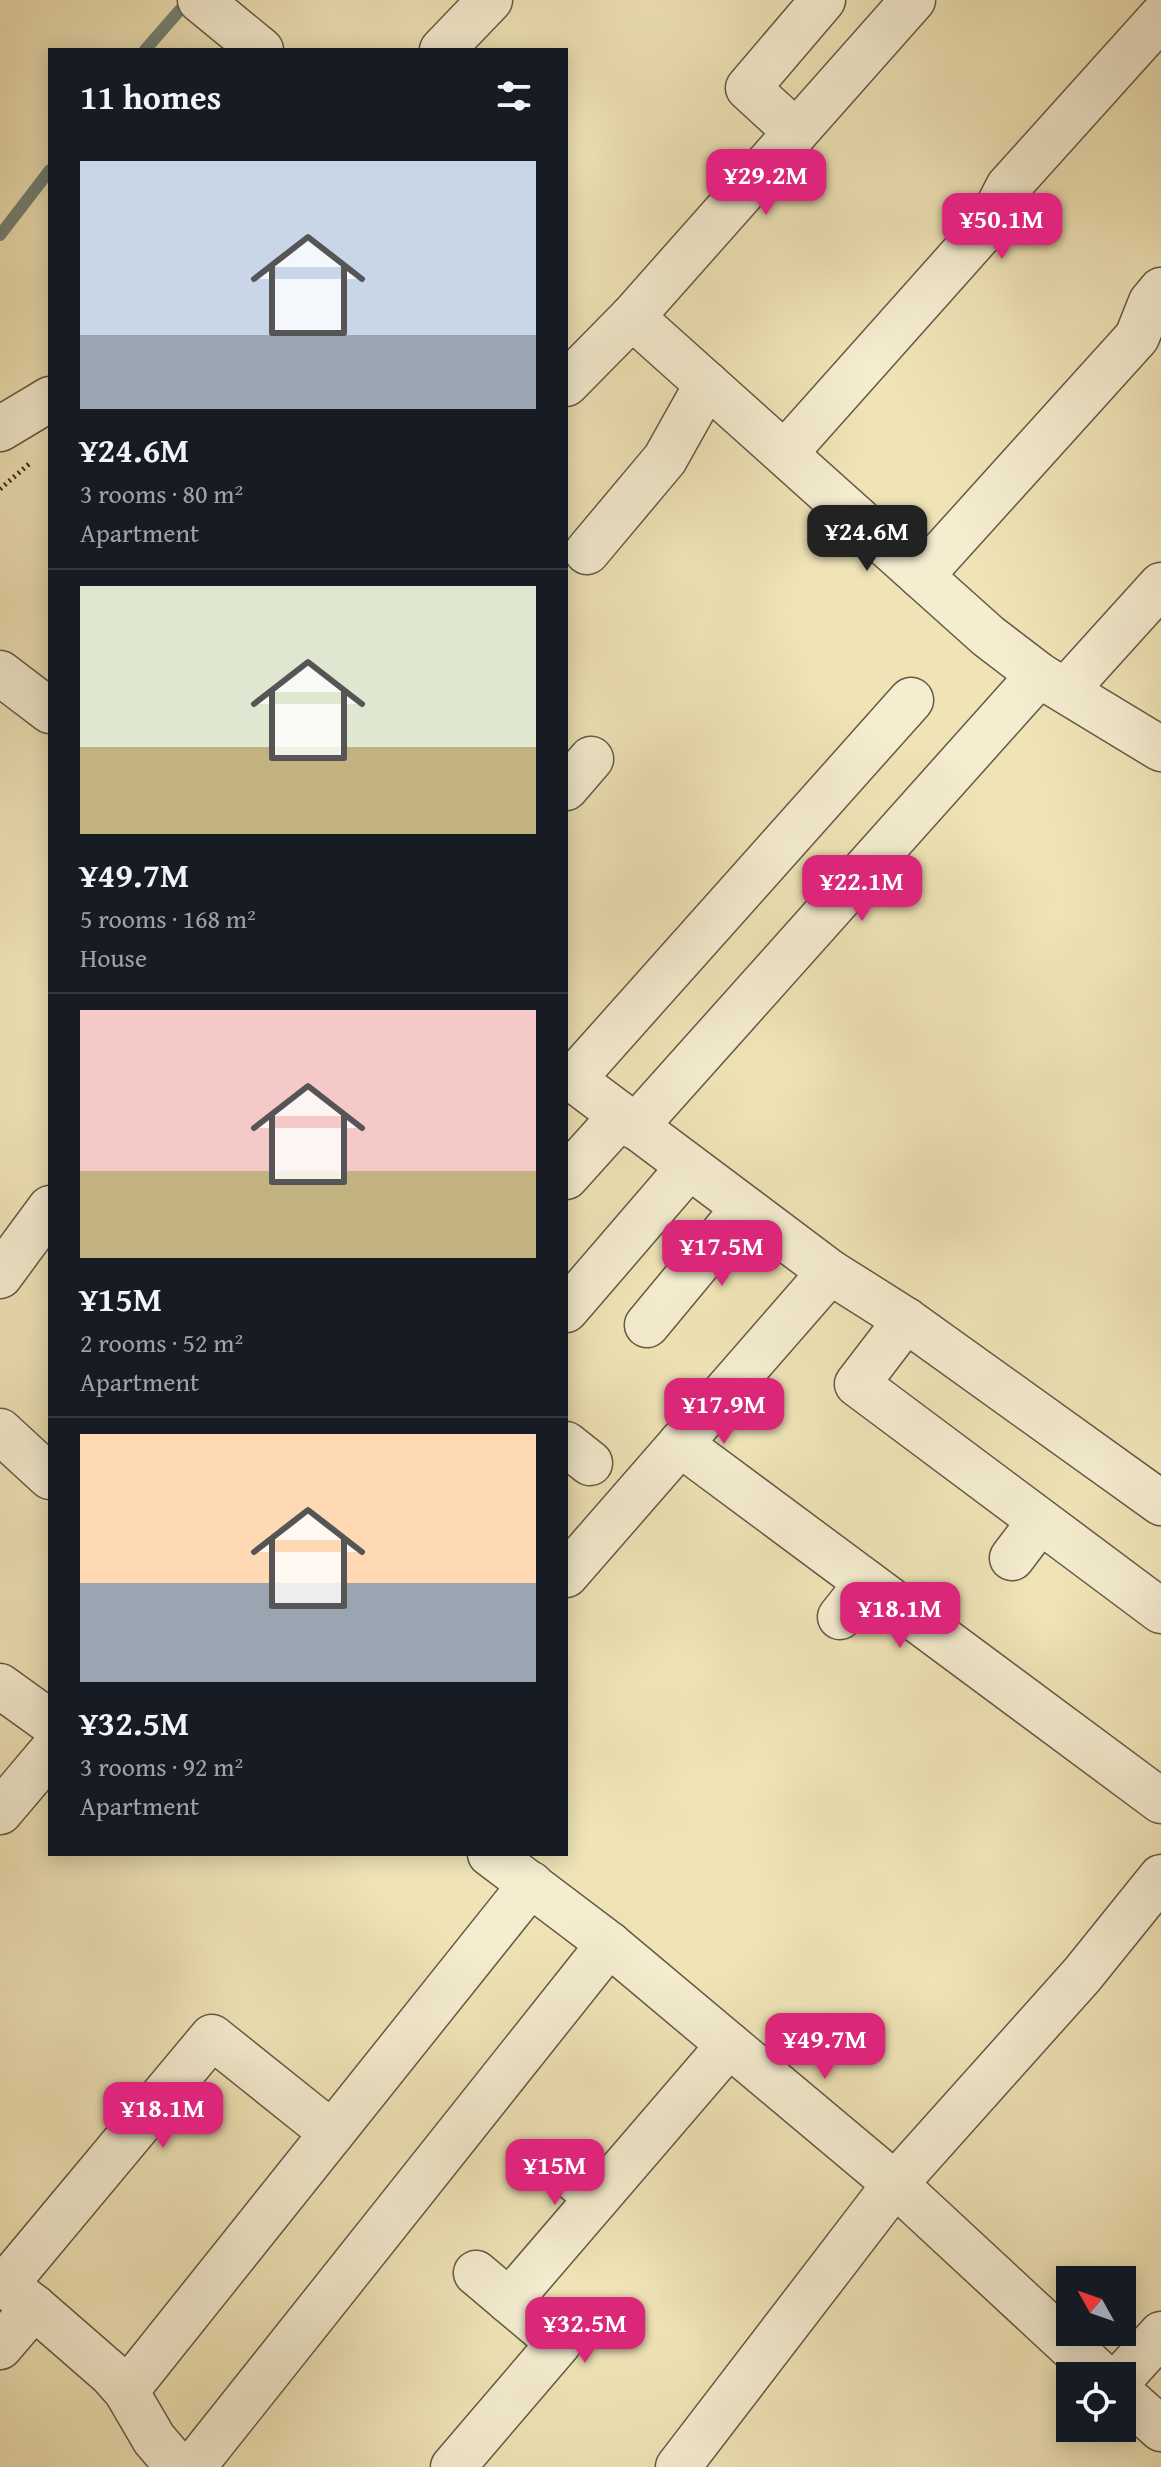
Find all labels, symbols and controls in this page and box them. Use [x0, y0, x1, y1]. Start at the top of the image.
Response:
text: 11 homes [80, 72, 221, 121]
icon: filters [492, 74, 536, 118]
pin: ¥29.2M [701, 149, 831, 217]
text: ¥29.2M [724, 155, 808, 194]
pin: ¥50.1M [937, 193, 1067, 261]
text: ¥50.1M [960, 199, 1044, 238]
icon: home [236, 213, 380, 357]
text: ¥24.6M [80, 425, 189, 474]
text: 3 rooms · 80 m² [80, 474, 243, 513]
pin: ¥24.6M [802, 505, 932, 573]
text: ¥24.6M [825, 511, 909, 550]
text: Apartment [80, 513, 199, 552]
icon: home [236, 638, 380, 782]
text: ¥49.7M [80, 850, 189, 899]
pin: ¥22.1M [797, 855, 927, 923]
text: ¥22.1M [820, 861, 904, 900]
text: 5 rooms · 168 m² [80, 899, 256, 938]
text: House [80, 938, 147, 977]
icon: home [236, 1062, 380, 1206]
pin: ¥17.5M [657, 1220, 787, 1288]
text: ¥17.5M [680, 1226, 764, 1265]
text: ¥15M [80, 1274, 162, 1323]
text: 2 rooms · 52 m² [80, 1323, 243, 1362]
text: Apartment [80, 1362, 199, 1401]
pin: ¥17.9M [659, 1378, 789, 1446]
text: ¥17.9M [682, 1384, 766, 1423]
icon: home [236, 1486, 380, 1630]
pin: ¥18.1M [835, 1582, 965, 1650]
text: ¥18.1M [858, 1588, 942, 1627]
text: ¥32.5M [80, 1698, 189, 1747]
text: 3 rooms · 92 m² [80, 1747, 243, 1786]
text: Apartment [80, 1786, 199, 1825]
pin: ¥49.7M [760, 2013, 890, 2081]
text: ¥49.7M [783, 2019, 867, 2058]
pin: ¥18.1M [98, 2082, 228, 2150]
text: ¥18.1M [121, 2088, 205, 2127]
pin: ¥15M [508, 2139, 602, 2207]
text: ¥15M [524, 2145, 586, 2184]
north arrow [1056, 2266, 1136, 2346]
map controls [1056, 2266, 1136, 2442]
pin: ¥32.5M [520, 2297, 650, 2365]
text: ¥32.5M [543, 2303, 627, 2342]
button: locate [1056, 2362, 1136, 2442]

